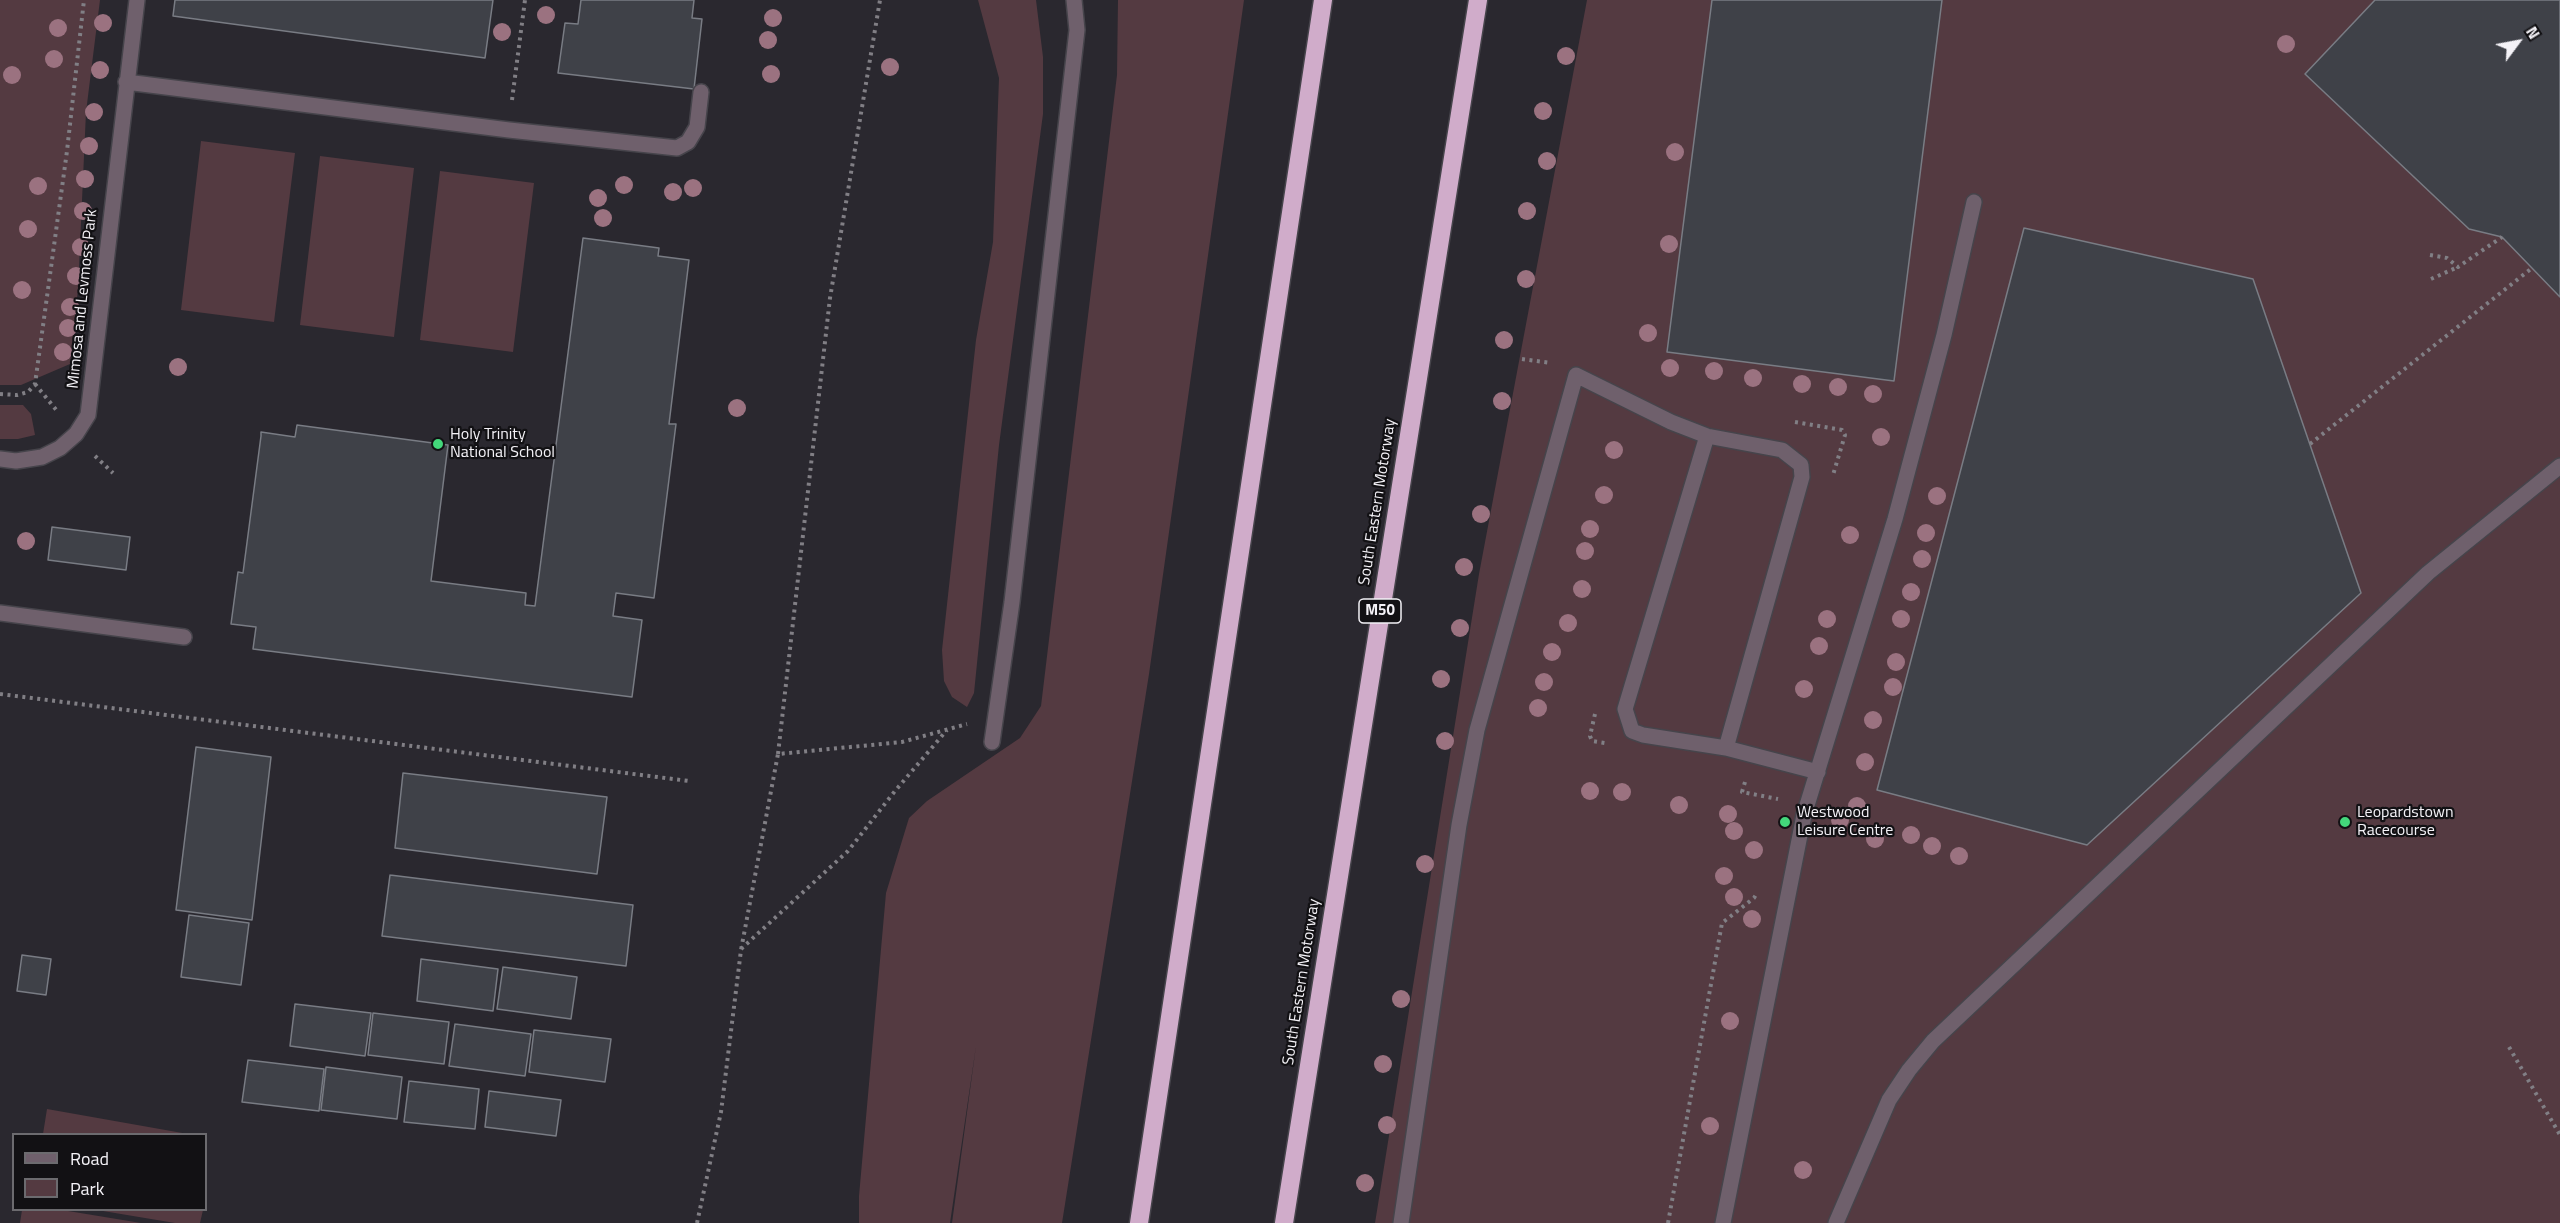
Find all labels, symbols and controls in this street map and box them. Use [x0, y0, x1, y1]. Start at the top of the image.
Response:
north arrow [2488, 12, 2548, 72]
text: N [2520, 21, 2546, 44]
street label: Mimosa and Levmoss Park [64, 208, 102, 390]
street label: South Eastern Motorway [1355, 417, 1401, 587]
place label: Holy Trinity National School [450, 425, 555, 463]
marker: Holy Trinity National School [431, 437, 445, 451]
road number: M50 [1359, 599, 1401, 623]
place label: Westwood Leisure Centre [1797, 803, 1893, 841]
place label: Leopardstown Racecourse [2357, 803, 2454, 841]
marker: Westwood Leisure Centre [1778, 815, 1792, 829]
marker: Leopardstown Racecourse [2338, 815, 2352, 829]
street label: South Eastern Motorway [1279, 897, 1325, 1067]
legend [12, 1133, 207, 1211]
text: Road [70, 1145, 109, 1172]
text: Park [70, 1175, 104, 1202]

